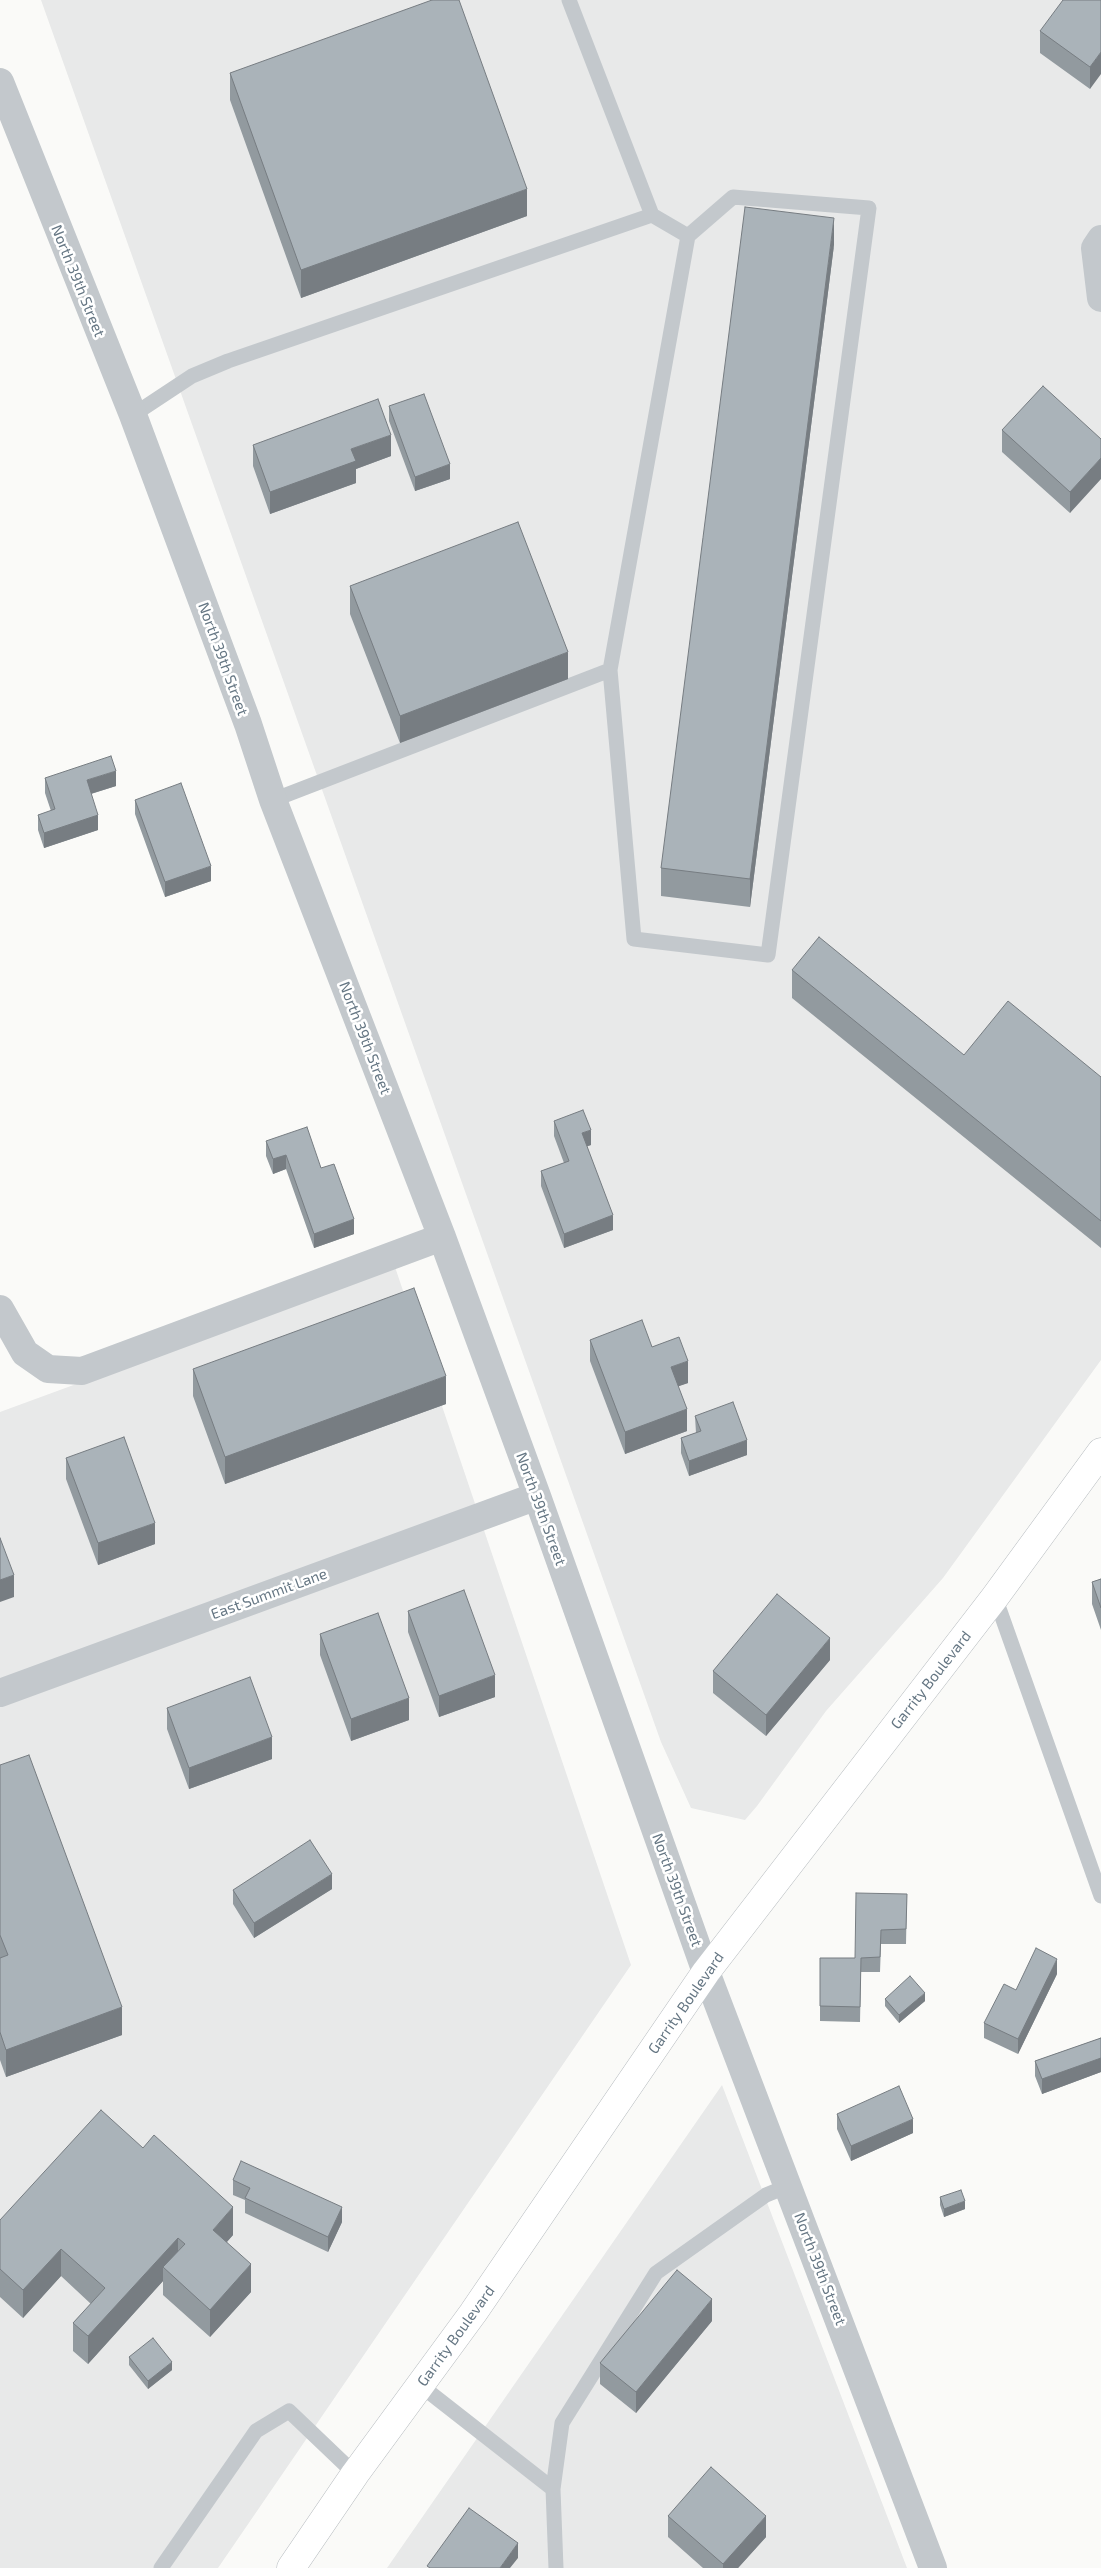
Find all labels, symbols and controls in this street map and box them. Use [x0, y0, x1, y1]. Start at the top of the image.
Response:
street label: North 39th Street [47, 222, 109, 340]
street label: North 39th Street [194, 600, 252, 718]
street label: North 39th Street [335, 979, 395, 1097]
street label: North 39th Street [512, 1450, 570, 1568]
street label: East Summit Lane [209, 1565, 329, 1623]
street label: Garrity Boulevard [887, 1627, 975, 1733]
street label: North 39th Street [648, 1831, 706, 1949]
street label: Garrity Boulevard [644, 1949, 728, 2057]
street label: North 39th Street [790, 2210, 850, 2328]
street label: Garrity Boulevard [414, 2282, 498, 2390]

